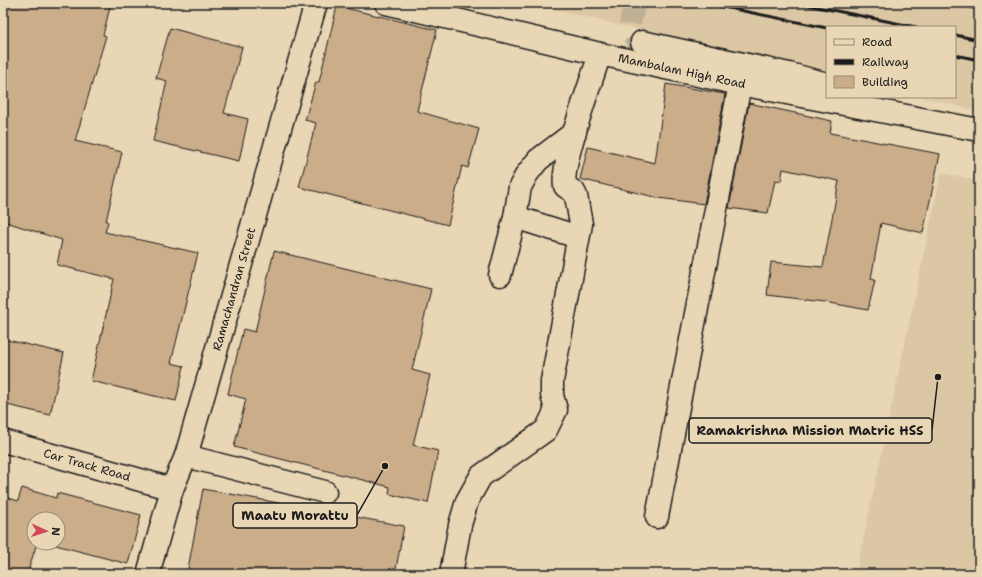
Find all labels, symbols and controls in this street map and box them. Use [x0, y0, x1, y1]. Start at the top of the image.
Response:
legend [826, 26, 956, 98]
text: Road [862, 34, 893, 50]
street label: Mambalam High Road [617, 50, 748, 92]
text: Railway [862, 54, 909, 70]
text: Building [862, 74, 908, 90]
street label: Ramachandran Street [209, 225, 259, 353]
callout: Ramakrishna Mission Matric HSS [689, 418, 932, 443]
text: Ramakrishna Mission Matric HSS [697, 422, 923, 439]
street label: Car Track Road [42, 445, 133, 485]
callout: Maatu Morattu [233, 503, 357, 528]
text: Maatu Morattu [241, 507, 349, 524]
north arrow [26, 511, 66, 551]
text: N [48, 527, 63, 537]

